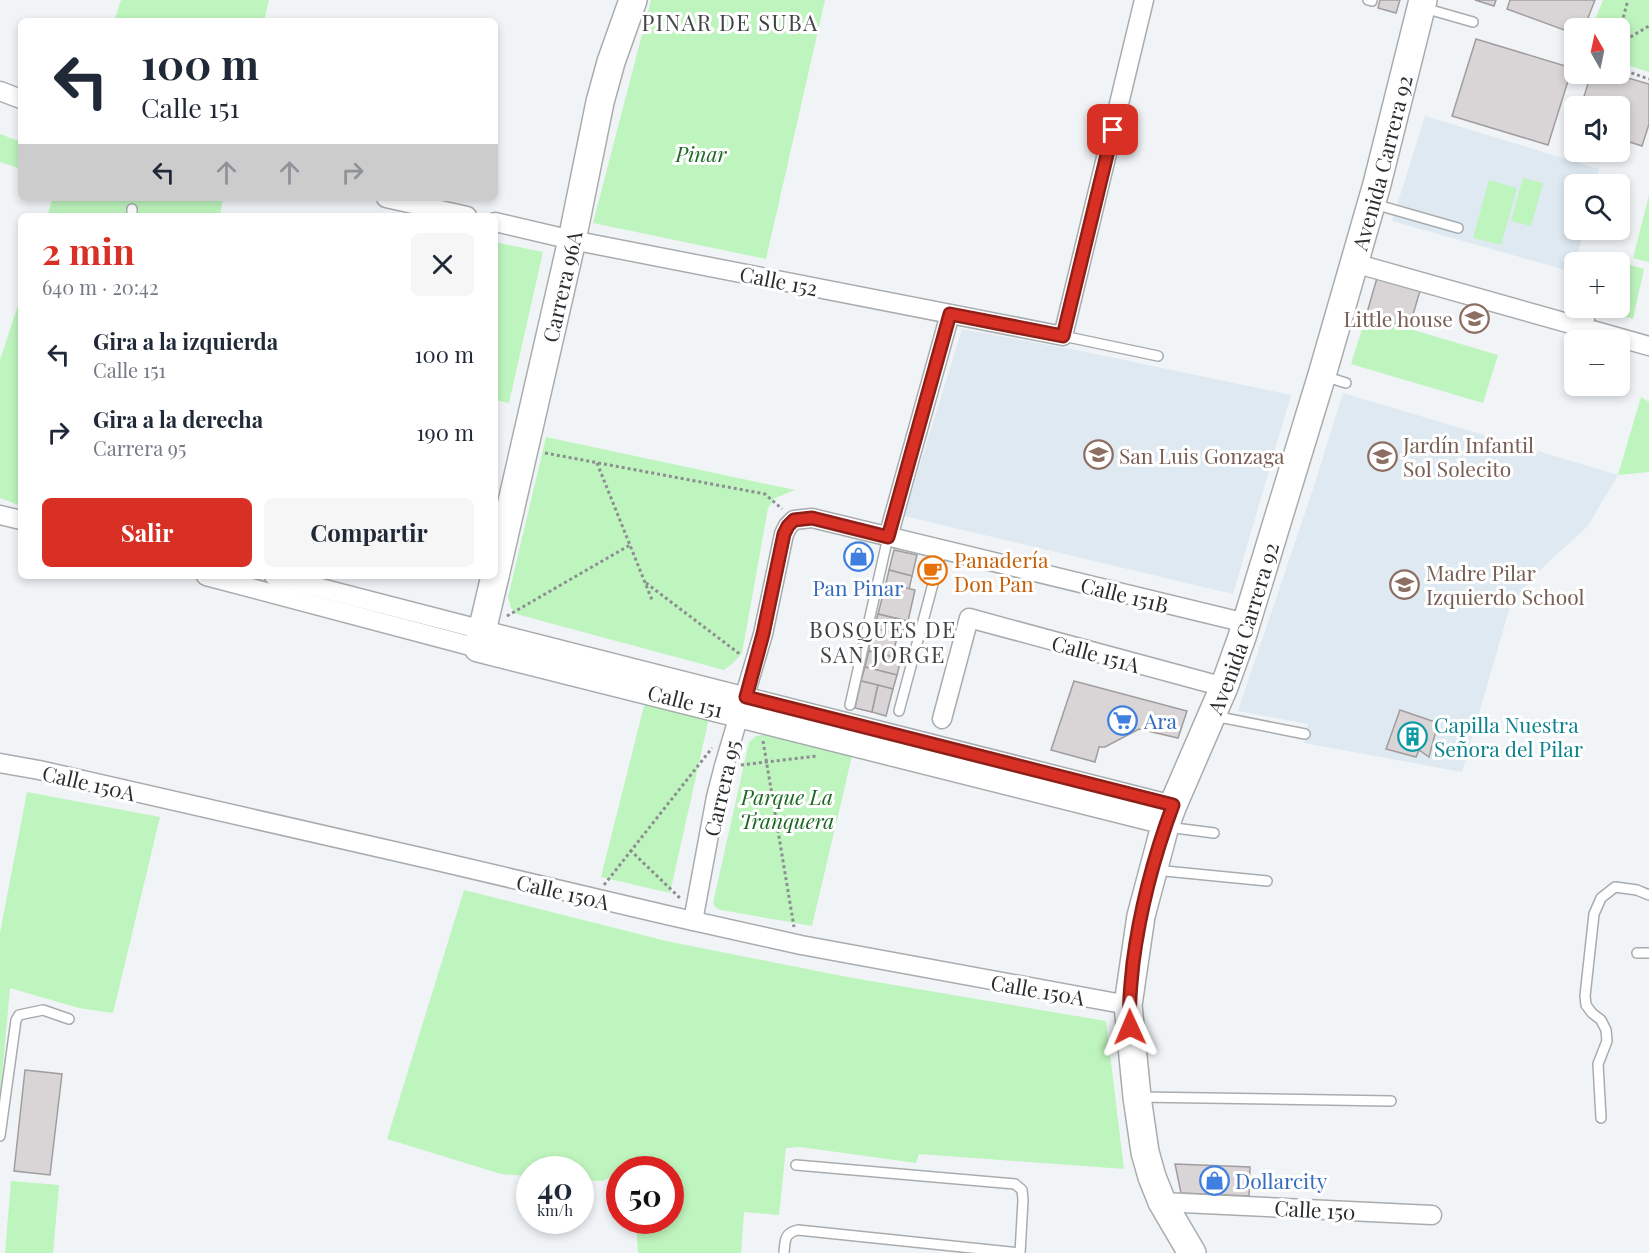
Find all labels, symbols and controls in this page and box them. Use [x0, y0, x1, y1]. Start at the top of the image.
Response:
district label: PINAR DE SUBA [642, 7, 819, 37]
north arrow [1564, 18, 1630, 84]
map controls [1564, 18, 1630, 396]
text: 100 m [141, 35, 259, 91]
icon: left [42, 42, 120, 120]
street label: Avenida Carrera 92 [1344, 72, 1418, 254]
text: Calle 151 [141, 89, 239, 125]
button: sound [1564, 96, 1630, 162]
pin [1087, 104, 1138, 155]
icon: arrive [1096, 113, 1129, 146]
park label: Pinar [675, 139, 727, 167]
icon: left [147, 156, 180, 189]
icon: ahead [210, 156, 243, 189]
icon: ahead [273, 156, 306, 189]
icon: right [336, 156, 369, 189]
button: search [1564, 174, 1630, 240]
text: 2 min [42, 226, 135, 274]
street label: Carrera 96A [535, 228, 588, 345]
button: close [411, 233, 474, 296]
button: + [1564, 252, 1630, 318]
street label: Calle 152 [738, 259, 820, 301]
text: 640 m · 20:42 [42, 273, 159, 300]
school or university icon: Little house [1458, 302, 1490, 334]
place label: Little house [1343, 304, 1453, 332]
text: Gira a la izquierda [93, 326, 278, 356]
button: − [1564, 330, 1630, 396]
icon: left [42, 338, 75, 371]
text: 100 m [414, 339, 474, 369]
text: Calle 151 [93, 356, 166, 383]
text: Gira a la derecha [93, 404, 263, 434]
icon: right [42, 416, 75, 449]
text: 190 m [416, 417, 474, 447]
place label: Jardín Infantil Sol Solecito [1402, 430, 1534, 482]
text: Carrera 95 [93, 434, 186, 461]
school or university icon: San Luis Gonzaga [1082, 439, 1114, 471]
school or university icon: Jardín Infantil Sol Solecito [1366, 440, 1398, 472]
place label: San Luis Gonzaga [1119, 441, 1285, 469]
button: Salir [42, 498, 252, 567]
button: Compartir [264, 498, 474, 567]
street label: Avenida Carrera 92 [1200, 539, 1284, 719]
shop icon: Pan Pinar [842, 540, 874, 572]
place label: Panadería Don Pan [954, 545, 1049, 597]
cafe icon: Panadería Don Pan [917, 555, 949, 587]
place label: Madre Pilar Izquierdo School [1426, 558, 1585, 610]
school or university icon: Madre Pilar Izquierdo School [1389, 568, 1421, 600]
street label: Calle 151B [1078, 570, 1172, 618]
place label: Pan Pinar [812, 573, 904, 601]
district label: BOSQUES DE SAN JORGE [809, 614, 957, 669]
street label: Calle 151A [1049, 628, 1144, 678]
street label: Calle 151 [645, 677, 726, 723]
supermarket icon: Ara [1107, 704, 1139, 736]
place label: Ara [1143, 706, 1178, 734]
place label: Capilla Nuestra Señora del Pilar [1434, 710, 1584, 762]
building icon: Capilla Nuestra Señora del Pilar [1397, 720, 1429, 752]
street label: Carrera 95 [696, 737, 746, 839]
street label: Calle 150A [40, 758, 139, 806]
park label: Parque La Tranquera [740, 782, 834, 834]
street label: Calle 150A [514, 867, 613, 915]
street label: Calle 150A [989, 967, 1088, 1011]
position arrow [1098, 995, 1162, 1059]
speed limit sign: 50 [606, 1156, 684, 1234]
shop icon: Dollarcity [1198, 1164, 1230, 1196]
place label: Dollarcity [1235, 1166, 1328, 1194]
text: 40 [537, 1168, 573, 1208]
street label: Calle 150 [1274, 1193, 1356, 1225]
text: km/h [537, 1200, 573, 1220]

